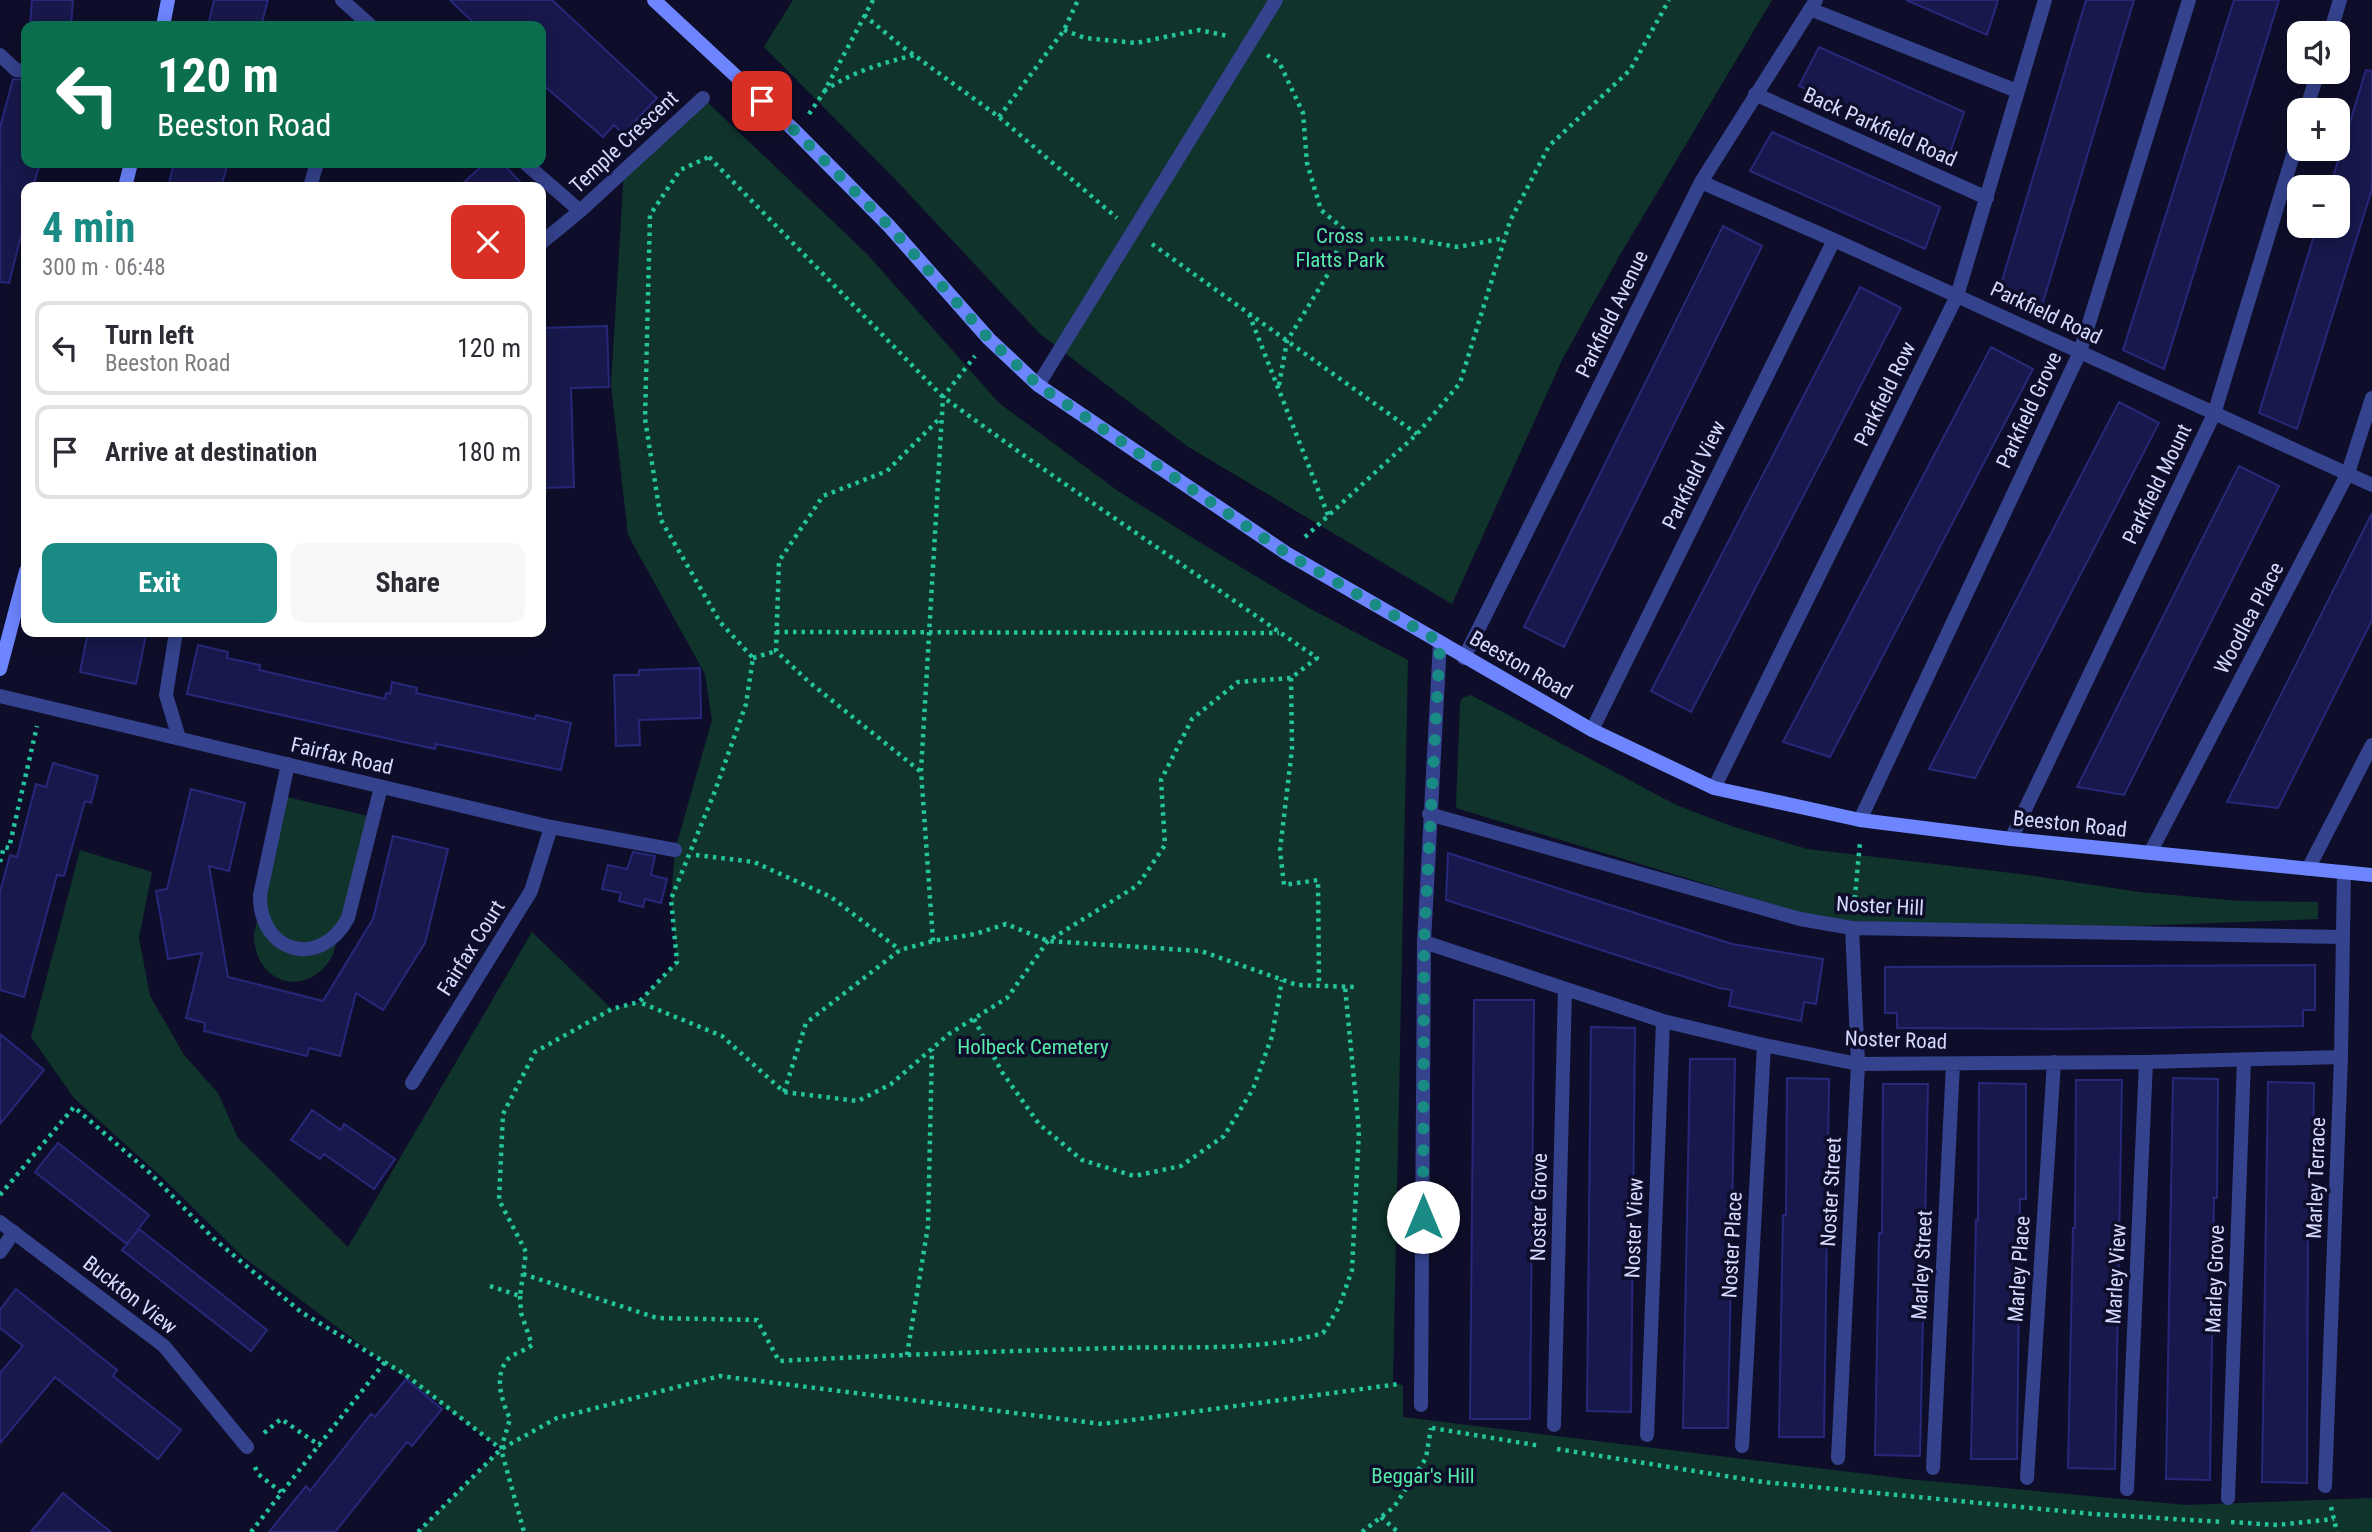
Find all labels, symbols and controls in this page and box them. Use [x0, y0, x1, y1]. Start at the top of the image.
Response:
map controls [2287, 21, 2350, 238]
button: sound [2287, 21, 2350, 84]
text: 120 m [157, 47, 279, 104]
icon: left [42, 49, 133, 140]
pin [732, 71, 792, 131]
icon: arrive [743, 82, 781, 120]
street label: Back Parkfield Road [1800, 82, 1960, 172]
street label: Temple Crescent [565, 86, 683, 198]
button: + [2287, 98, 2350, 161]
text: Beeston Road [157, 106, 331, 144]
button: − [2287, 175, 2350, 238]
text: 4 min [42, 203, 135, 252]
button: close [451, 205, 525, 279]
park label: Cross Flatts Park [1295, 224, 1385, 272]
street label: Parkfield Avenue [1571, 247, 1653, 381]
text: 300 m · 06:48 [42, 254, 166, 281]
street label: Parkfield Road [1987, 277, 2105, 349]
text: Turn left [105, 320, 194, 350]
icon: left [46, 329, 84, 367]
text: 120 m [457, 333, 521, 363]
street label: Parkfield Row [1849, 338, 1921, 450]
street label: Parkfield Grove [1992, 348, 2066, 472]
text: Beeston Road [105, 350, 230, 377]
street label: Parkfield View [1657, 417, 1731, 533]
street label: Parkfield Mount [2118, 420, 2196, 548]
icon: arrive [46, 433, 84, 471]
text: Arrive at destination [105, 437, 317, 467]
text: 180 m [457, 437, 521, 467]
button: Exit [42, 543, 277, 623]
button: Share [291, 543, 525, 623]
street label: Woodlea Place [2210, 558, 2288, 678]
street label: Beeston Road [1465, 626, 1577, 704]
street label: Fairfax Road [289, 733, 395, 779]
street label: Beeston Road [2012, 806, 2128, 842]
street label: Noster Hill [1835, 892, 1925, 920]
street label: Fairfax Court [432, 896, 510, 1000]
street label: Noster Road [1844, 1026, 1948, 1054]
park label: Holbeck Cemetery [957, 1035, 1109, 1059]
street label: Marley Terrace [2302, 1117, 2330, 1239]
street label: Noster Street [1816, 1137, 1846, 1247]
street label: Noster Grove [1526, 1153, 1552, 1261]
street label: Noster View [1620, 1177, 1648, 1279]
position arrow [1386, 1180, 1460, 1254]
street label: Noster Place [1717, 1191, 1747, 1299]
street label: Marley Street [1907, 1210, 1937, 1320]
street label: Marley Place [2003, 1215, 2035, 1323]
street label: Marley View [2101, 1223, 2131, 1325]
street label: Marley Grove [2201, 1224, 2229, 1333]
street label: Buckton View [78, 1251, 182, 1339]
park label: Beggar's Hill [1371, 1464, 1475, 1488]

